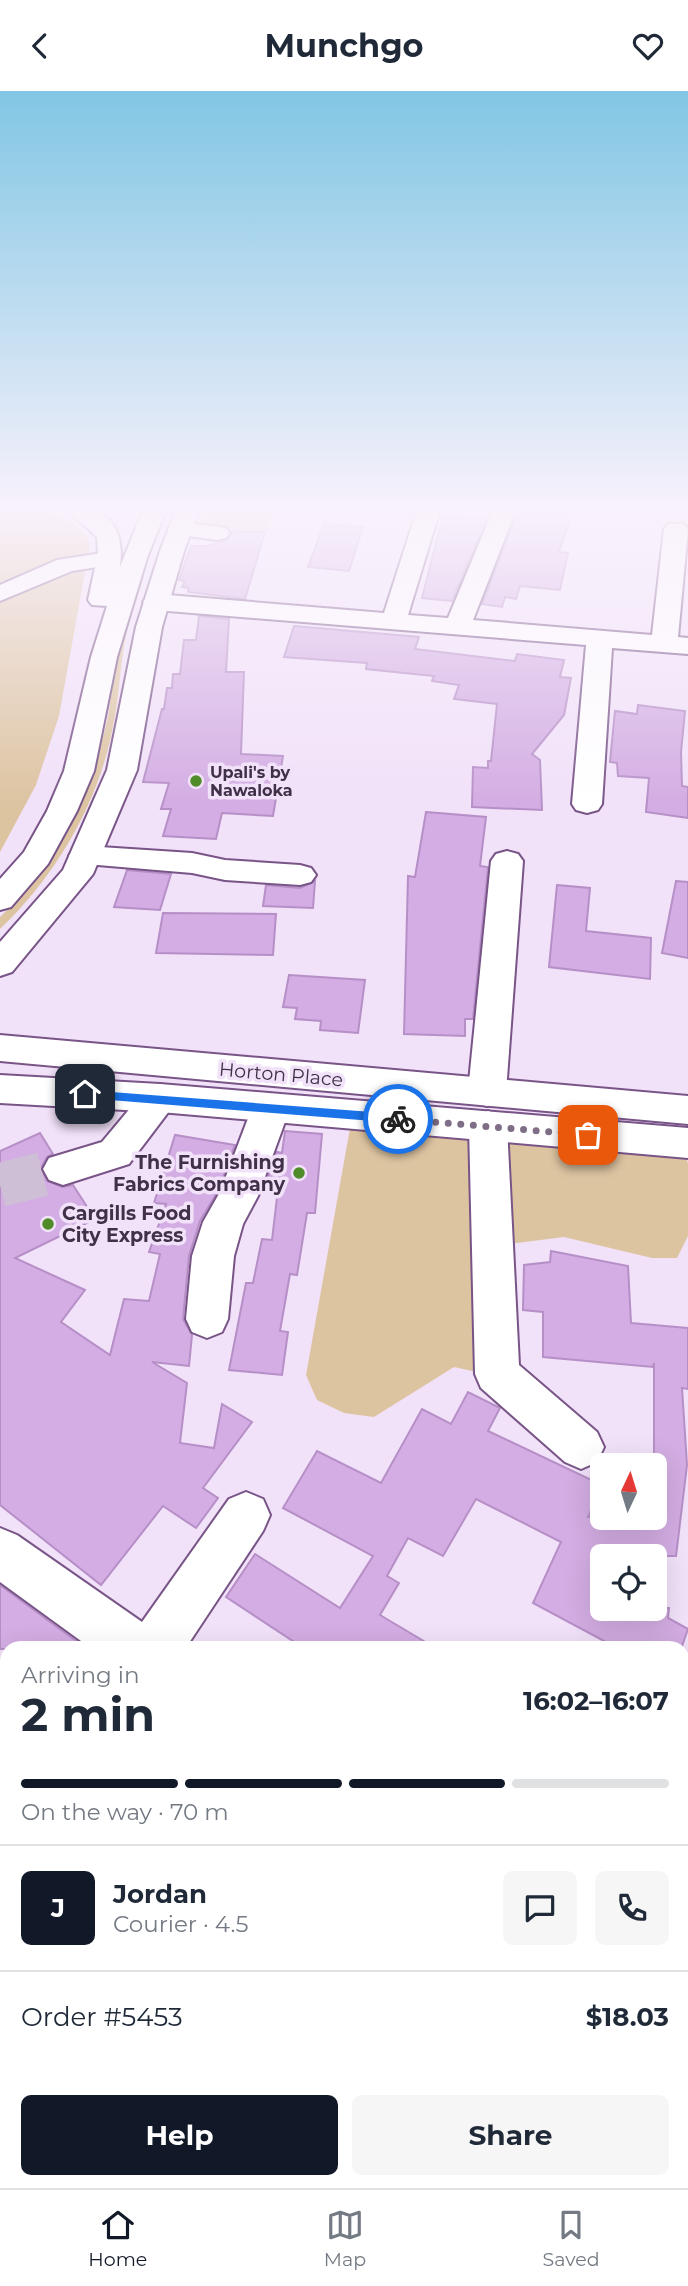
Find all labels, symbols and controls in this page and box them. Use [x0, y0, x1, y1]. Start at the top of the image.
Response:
text: Munchgo [264, 26, 424, 65]
icon: back [21, 27, 59, 65]
icon: heart [629, 27, 667, 65]
place label: Upali's by Nawaloka [210, 763, 293, 800]
marker: Upali's by Nawaloka [188, 773, 204, 789]
street label: Horton Place [218, 1058, 344, 1091]
pin [55, 1064, 115, 1124]
icon: home [66, 1075, 104, 1113]
courier [363, 1084, 433, 1154]
icon: bike [379, 1100, 417, 1138]
pin [558, 1105, 618, 1165]
icon: bag [569, 1116, 607, 1154]
place label: The Furnishing Fabrics Company [113, 1151, 286, 1196]
marker: The Furnishing Fabrics Company [291, 1165, 307, 1181]
place label: Cargills Food City Express [62, 1202, 191, 1247]
marker: Cargills Food City Express [40, 1216, 56, 1232]
north arrow [590, 1453, 667, 1529]
map controls [590, 1453, 667, 1621]
button: locate [590, 1544, 667, 1621]
text: Arriving in [21, 1661, 140, 1689]
text: 16:02–16:07 [523, 1685, 669, 1717]
text: 2 min [21, 1686, 155, 1743]
text: On the way · 70 m [21, 1798, 229, 1826]
button: chat [503, 1871, 577, 1945]
button: phone [595, 1871, 669, 1945]
text: Jordan [113, 1878, 207, 1910]
text: J [51, 1892, 65, 1924]
text: Courier · 4.5 [113, 1910, 248, 1938]
text: Order #5453 [21, 2001, 183, 2033]
text: $18.03 [586, 2001, 669, 2033]
button: Help [21, 2095, 338, 2175]
button: Share [352, 2095, 669, 2175]
tab: Home [88, 2206, 147, 2271]
tab: Map [324, 2206, 366, 2271]
tab: Saved [543, 2206, 600, 2271]

